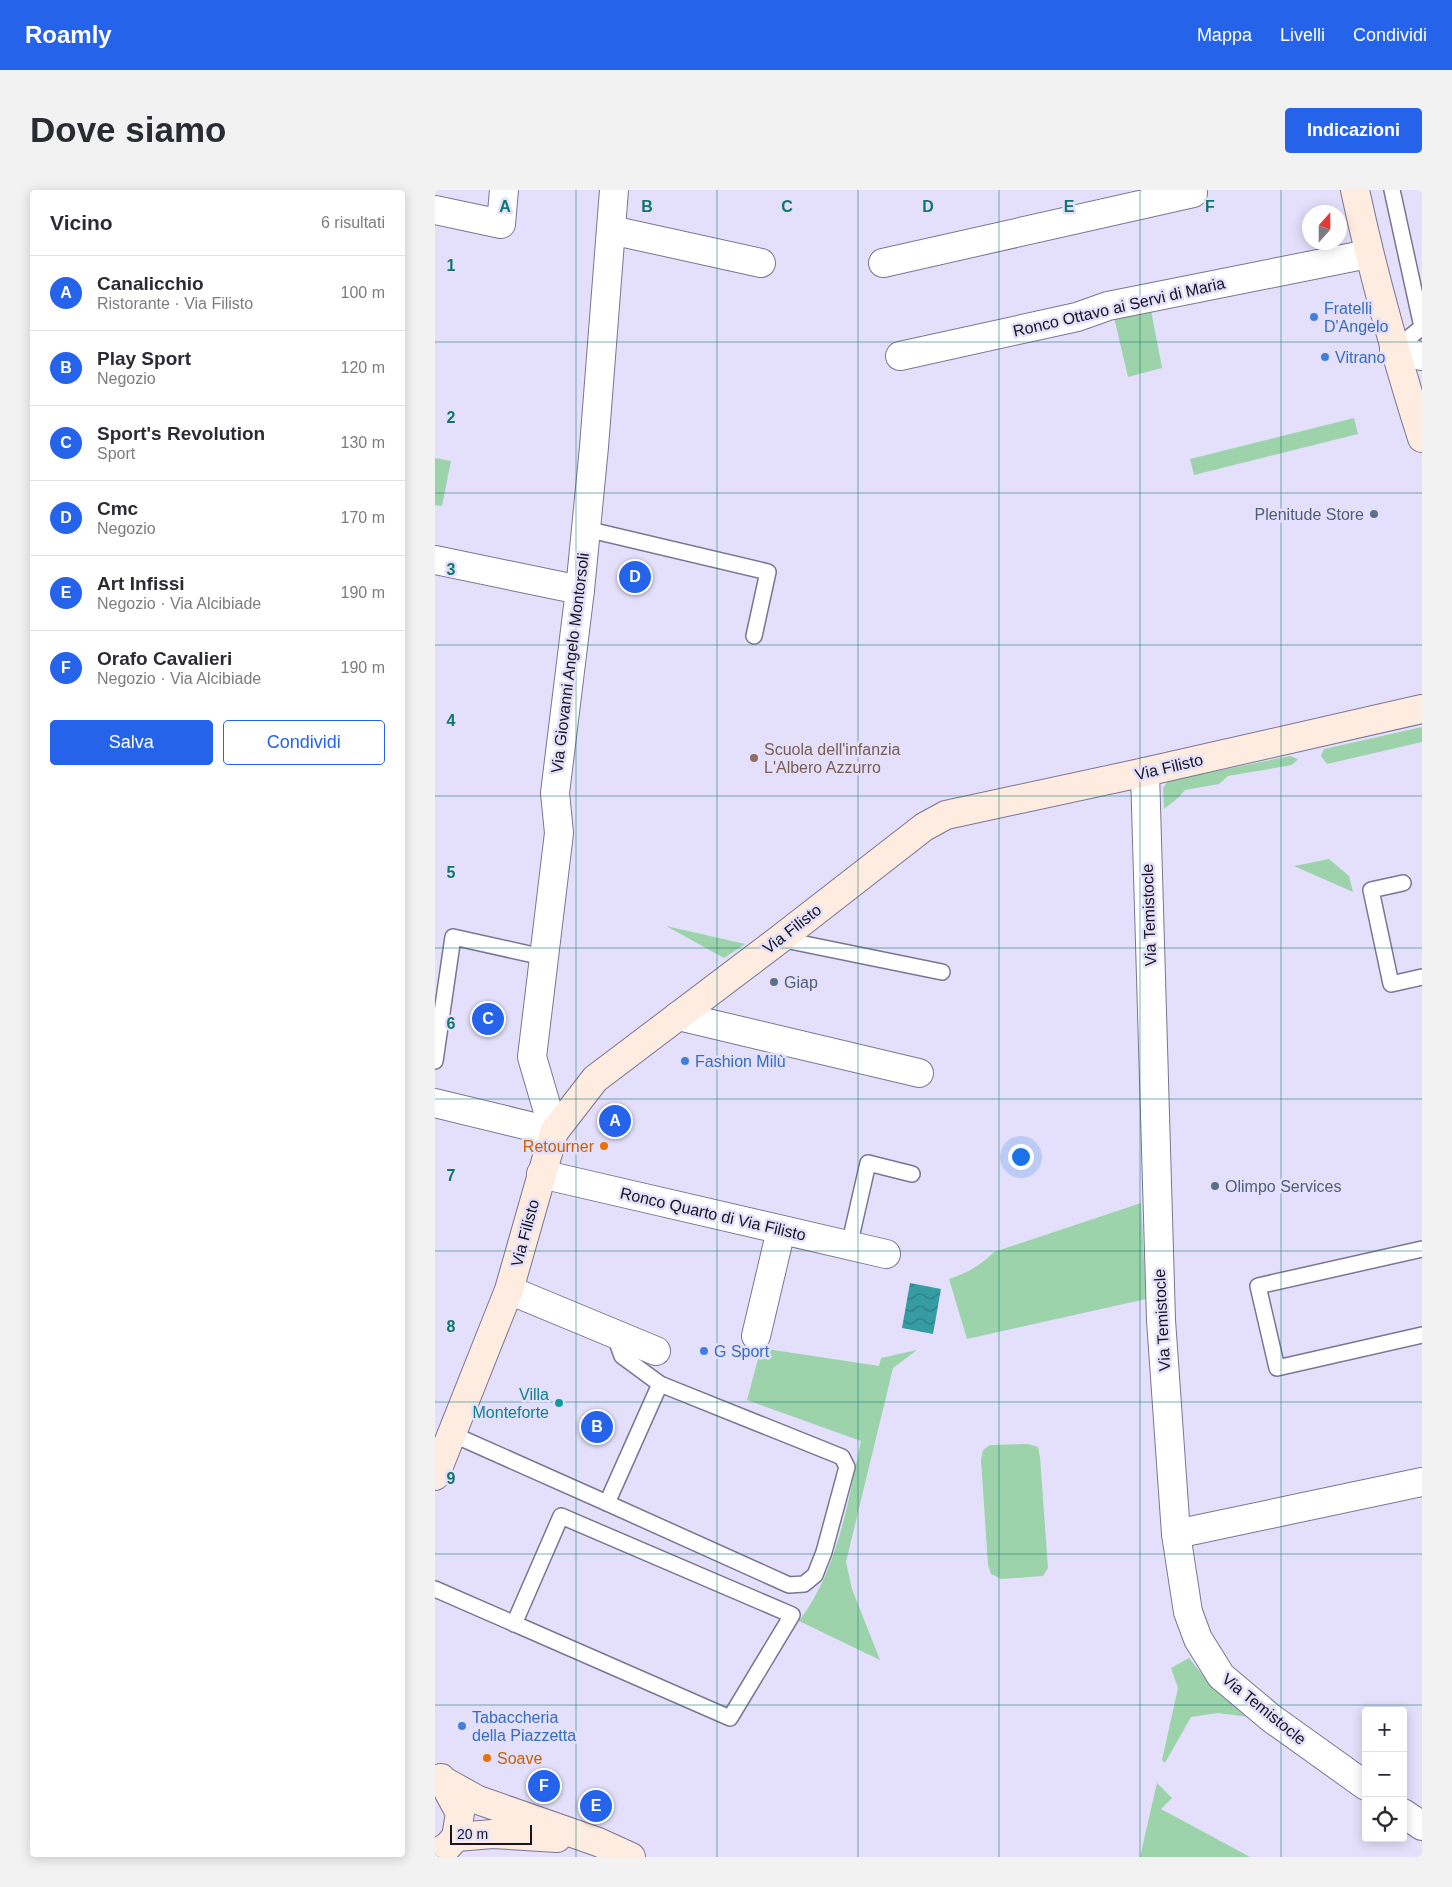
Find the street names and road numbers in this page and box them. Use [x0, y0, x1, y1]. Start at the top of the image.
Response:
street label: Ronco Ottavo ai Servi di Maria [1011, 274, 1227, 340]
street label: Via Giovanni Angelo Montorsoli [548, 552, 592, 774]
street label: Via Filisto [1133, 751, 1205, 783]
street label: Via Temistocle [1139, 863, 1159, 967]
street label: Via Filisto [760, 901, 825, 957]
street label: Ronco Quarto di Via Filisto [619, 1184, 808, 1244]
street label: Via Filisto [508, 1197, 542, 1269]
street label: Via Temistocle [1151, 1268, 1173, 1372]
street label: Via Temistocle [1219, 1670, 1309, 1748]

